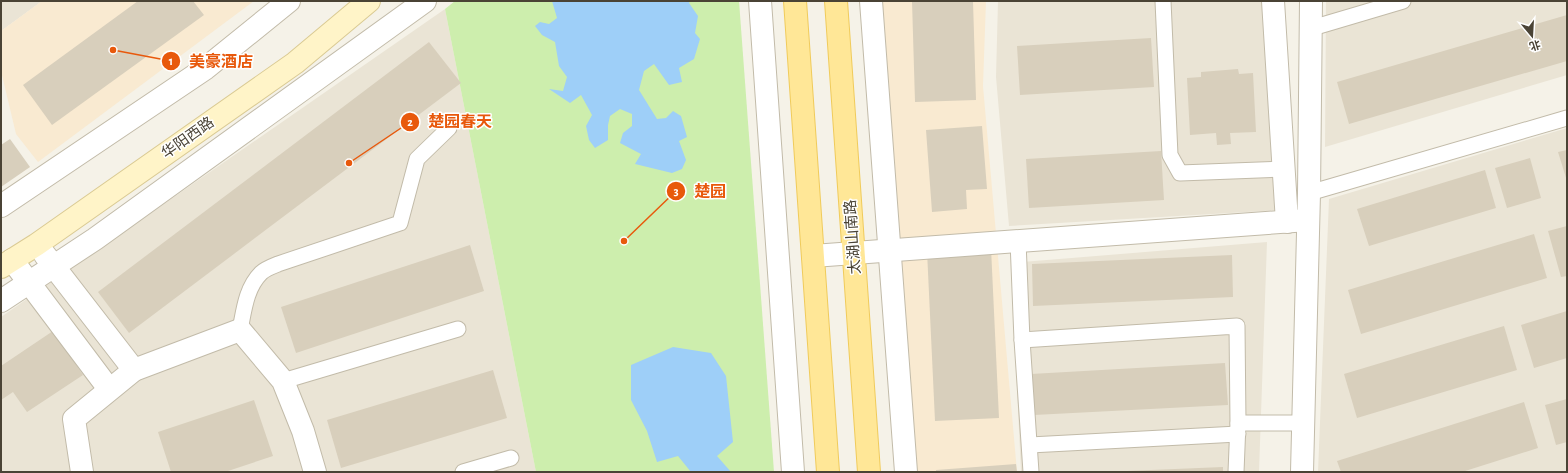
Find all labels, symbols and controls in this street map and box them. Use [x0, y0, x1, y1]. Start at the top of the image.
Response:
north arrow [1512, 16, 1552, 56]
text: 北 [1528, 38, 1542, 52]
callout: 美豪酒店 [161, 47, 261, 75]
text: 美豪酒店 [189, 52, 253, 70]
text: 1 [169, 55, 173, 67]
callout: 楚园春天 [400, 108, 500, 136]
text: 楚园春天 [428, 112, 492, 130]
street label: 华阳西路 [158, 113, 217, 161]
text: 2 [407, 116, 413, 128]
callout: 楚园 [666, 177, 734, 205]
text: 楚园 [694, 182, 726, 200]
text: 3 [673, 185, 679, 197]
street label: 太湖山南路 [842, 199, 863, 275]

